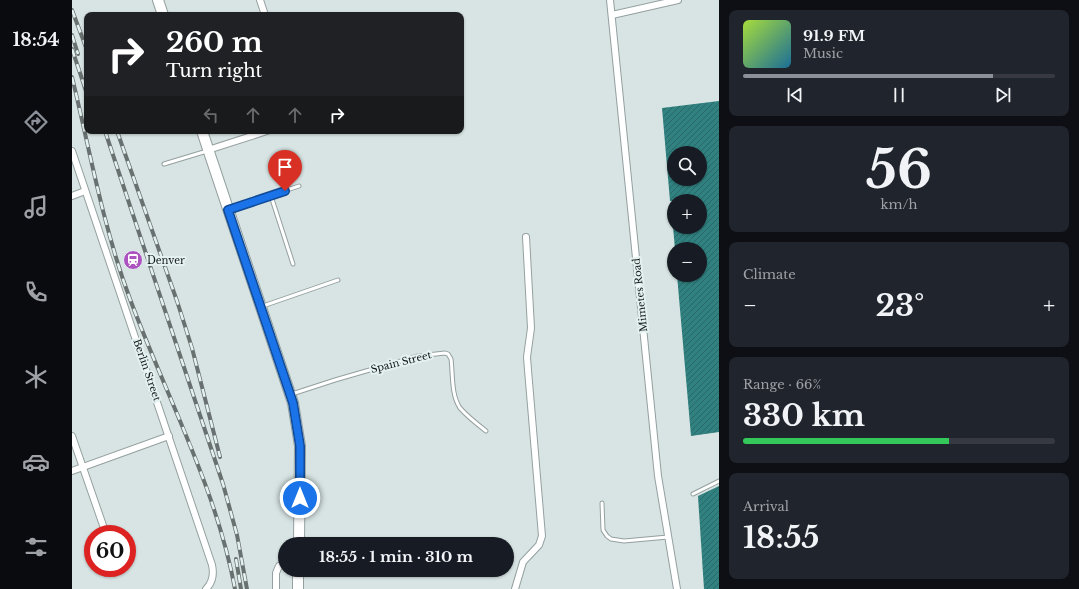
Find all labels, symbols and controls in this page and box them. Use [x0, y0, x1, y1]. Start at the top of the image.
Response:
text: 260 m [166, 25, 263, 60]
text: 91.9 FM [803, 26, 865, 45]
icon: right [100, 28, 152, 80]
text: 18:54 [12, 29, 60, 51]
text: Music [803, 45, 843, 62]
text: Turn right [166, 60, 262, 82]
icon: previous [784, 84, 806, 106]
icon: pause [888, 84, 910, 106]
icon: next [992, 84, 1014, 106]
icon: left [200, 104, 222, 126]
icon: ahead [242, 104, 264, 126]
icon: ahead [284, 104, 306, 126]
icon: right [326, 104, 348, 126]
icon: directions [22, 108, 50, 136]
text: 56 [866, 138, 932, 202]
map controls [667, 146, 707, 282]
button: search [667, 146, 707, 186]
pin [268, 150, 302, 191]
icon: arrive [274, 156, 296, 178]
icon: music [22, 193, 50, 221]
button: + [667, 194, 707, 234]
text: km/h [881, 196, 917, 213]
button: − [667, 242, 707, 282]
station icon: Denver [122, 249, 144, 271]
place label: Denver [147, 254, 185, 267]
street label: Mimetes Road [630, 257, 650, 333]
text: Climate [743, 266, 796, 283]
icon: phone [22, 278, 50, 306]
text: 23° [876, 287, 924, 324]
text: − [743, 292, 757, 319]
text: + [1043, 292, 1055, 319]
street label: Berlin Street [130, 337, 164, 403]
street label: Spain Street [369, 348, 433, 376]
icon: climate [22, 363, 50, 391]
text: Range · 66% [743, 376, 821, 393]
text: 330 km [743, 397, 865, 434]
icon: car [22, 448, 50, 476]
position arrow [279, 477, 321, 519]
text: Arrival [743, 498, 789, 515]
text: 18:55 [743, 519, 819, 556]
speed limit sign: 60 [84, 525, 136, 577]
icon: filters [22, 533, 50, 561]
text: 18:55 · 1 min · 310 m [319, 547, 473, 566]

